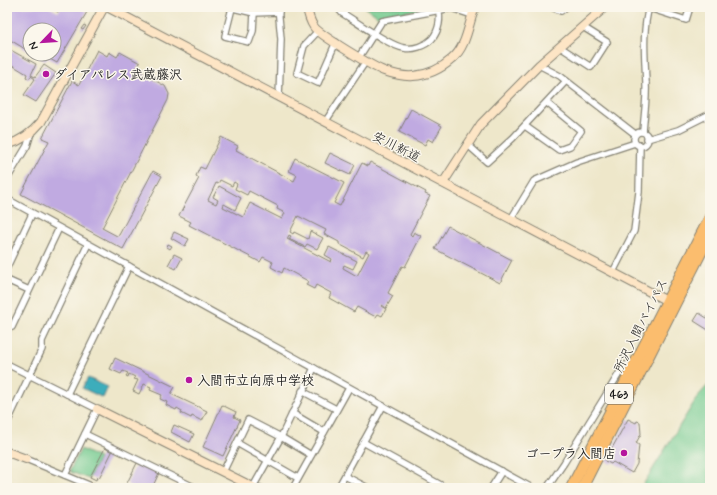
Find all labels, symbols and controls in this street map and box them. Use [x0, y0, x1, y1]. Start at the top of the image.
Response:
north arrow [22, 22, 62, 62]
text: N [26, 40, 42, 52]
place label: ダイアパレス武蔵藤沢 [54, 67, 182, 84]
marker: ダイアパレス武蔵藤沢 [41, 69, 51, 79]
street label: 安川新道 [369, 128, 423, 167]
street label: 所沢入間バイパス [610, 276, 672, 376]
place label: 入間市立向原中学校 [197, 373, 314, 390]
marker: 入間市立向原中学校 [184, 375, 194, 385]
road number: 463 [605, 384, 633, 404]
place label: ゴープラ入間店 [526, 446, 616, 463]
marker: ゴープラ入間店 [619, 448, 629, 458]

